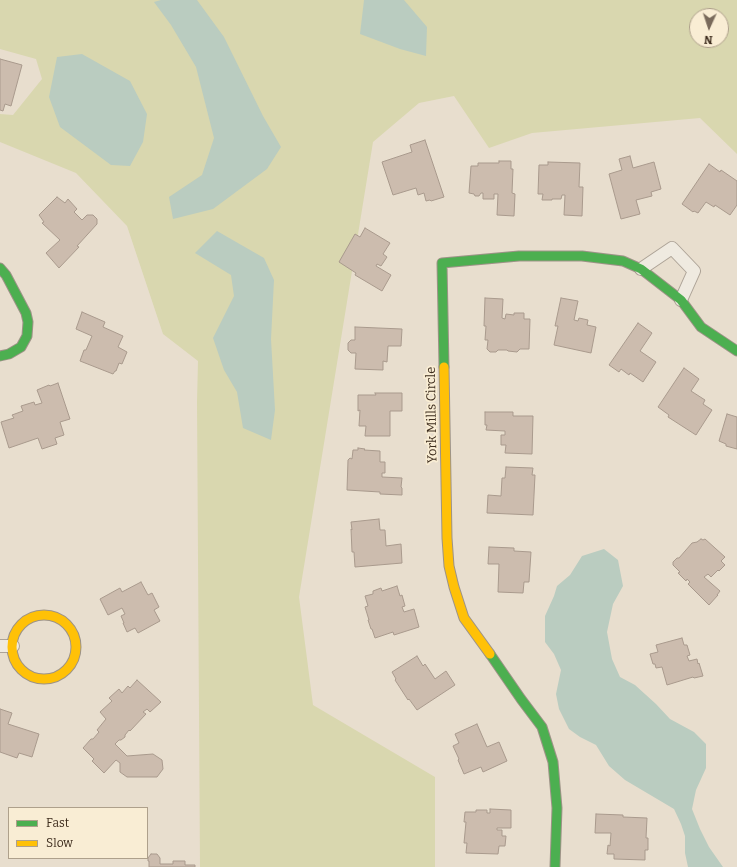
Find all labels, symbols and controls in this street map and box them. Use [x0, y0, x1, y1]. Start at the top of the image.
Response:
north arrow [689, 8, 729, 48]
text: N [704, 33, 713, 46]
street label: York Mills Circle [423, 367, 441, 463]
legend [8, 807, 148, 859]
text: Fast [46, 816, 69, 830]
text: Slow [46, 836, 73, 850]

